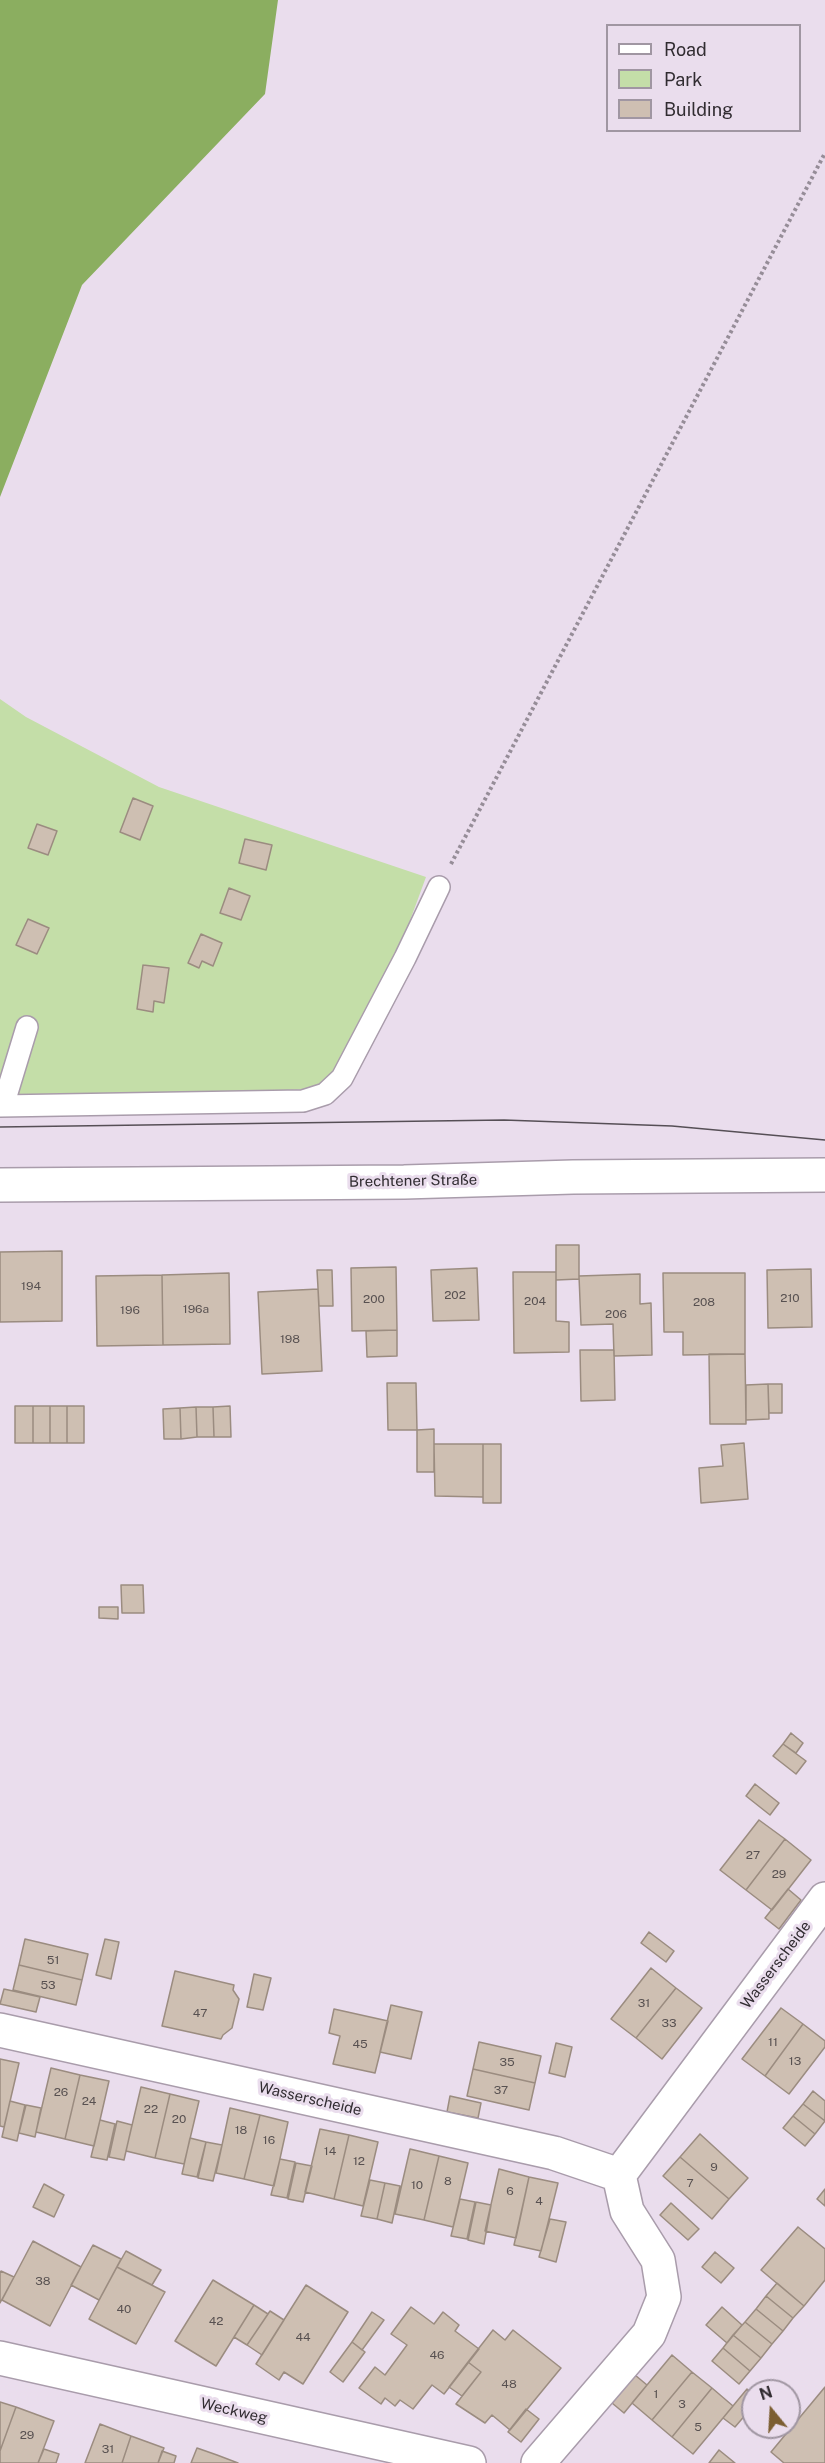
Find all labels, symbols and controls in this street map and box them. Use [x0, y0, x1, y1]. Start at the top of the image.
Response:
legend [606, 24, 801, 132]
text: Road [664, 39, 707, 60]
text: Park [664, 69, 702, 90]
text: Building [664, 99, 733, 120]
street label: Brechtener Straße [349, 1171, 477, 1191]
house number: 194 [21, 1279, 41, 1293]
house number: 202 [444, 1288, 466, 1302]
house number: 210 [780, 1291, 800, 1305]
house number: 200 [363, 1292, 385, 1306]
house number: 204 [524, 1294, 546, 1308]
house number: 208 [693, 1295, 715, 1309]
house number: 196a [183, 1302, 209, 1316]
house number: 196 [120, 1303, 140, 1317]
house number: 206 [605, 1307, 627, 1321]
house number: 198 [280, 1332, 300, 1346]
house number: 27 [746, 1848, 760, 1862]
house number: 29 [772, 1867, 786, 1881]
street label: Wasserscheide [737, 1918, 815, 2012]
house number: 51 [47, 1953, 59, 1967]
house number: 53 [40, 1978, 56, 1992]
house number: 31 [638, 1996, 650, 2010]
house number: 47 [193, 2006, 207, 2020]
house number: 33 [661, 2016, 677, 2030]
house number: 11 [768, 2035, 778, 2049]
house number: 45 [352, 2037, 368, 2051]
house number: 13 [789, 2054, 801, 2068]
house number: 35 [499, 2055, 515, 2069]
street label: Wasserscheide [257, 2078, 363, 2120]
house number: 37 [494, 2083, 508, 2097]
house number: 26 [54, 2085, 68, 2099]
house number: 24 [82, 2094, 96, 2108]
house number: 22 [144, 2102, 158, 2116]
house number: 20 [172, 2112, 186, 2126]
house number: 18 [235, 2123, 247, 2137]
house number: 16 [263, 2133, 275, 2147]
house number: 14 [324, 2144, 336, 2158]
house number: 12 [353, 2154, 365, 2168]
house number: 9 [710, 2160, 718, 2174]
house number: 8 [444, 2174, 452, 2188]
house number: 7 [686, 2176, 694, 2190]
house number: 10 [411, 2178, 423, 2192]
house number: 6 [506, 2184, 514, 2198]
house number: 4 [535, 2194, 543, 2208]
house number: 38 [35, 2274, 51, 2288]
house number: 40 [117, 2302, 131, 2316]
house number: 42 [209, 2314, 223, 2328]
house number: 44 [295, 2330, 311, 2344]
house number: 46 [429, 2348, 445, 2362]
house number: 48 [501, 2377, 517, 2391]
north arrow [741, 2379, 801, 2439]
text: N [757, 2382, 775, 2404]
house number: 1 [654, 2387, 658, 2401]
street label: Weckweg [199, 2395, 269, 2427]
house number: 3 [678, 2397, 686, 2411]
house number: 5 [694, 2420, 702, 2434]
house number: 29 [20, 2428, 34, 2442]
house number: 31 [102, 2442, 114, 2456]

